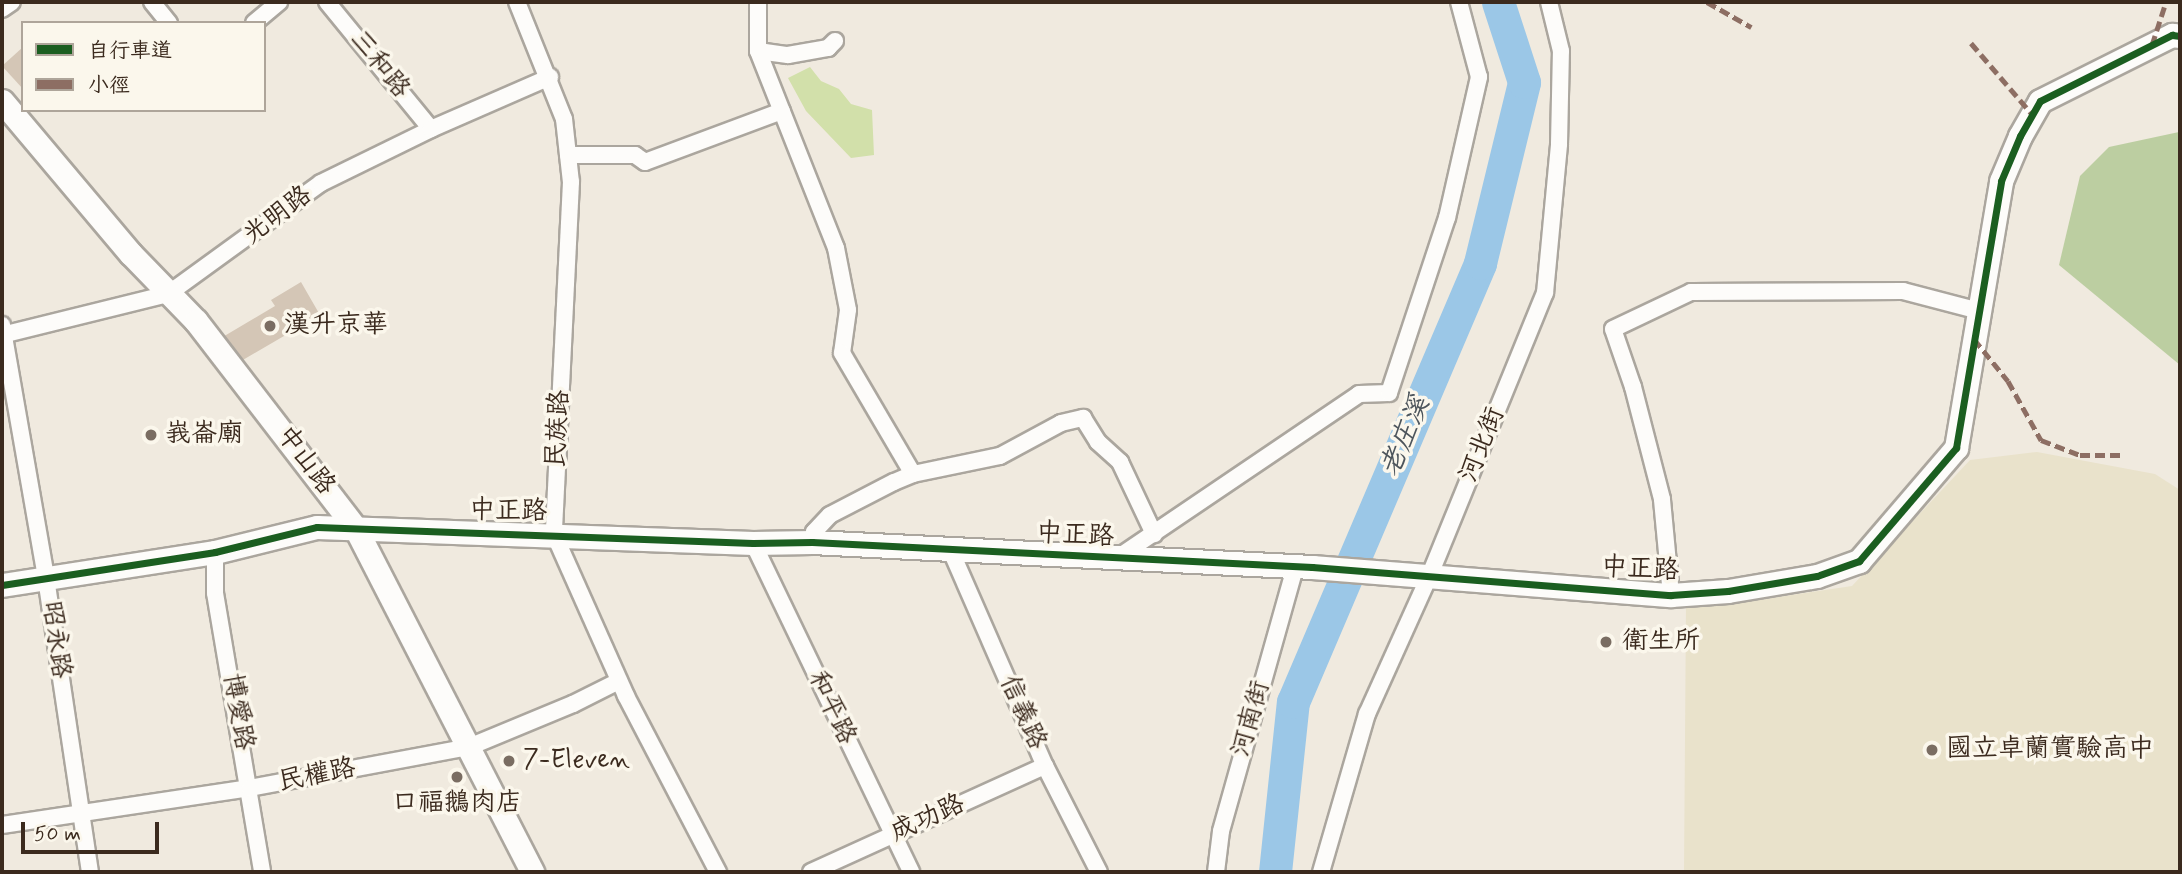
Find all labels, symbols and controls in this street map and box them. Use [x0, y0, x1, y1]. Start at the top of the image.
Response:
legend [21, 21, 266, 112]
street label: 三和路 [342, 25, 416, 105]
text: 自行車道 [88, 37, 172, 65]
text: 小徑 [88, 72, 130, 100]
street label: 光明路 [237, 180, 319, 252]
place label: 漢升京華 [284, 310, 388, 342]
marker: 漢升京華 [262, 318, 278, 334]
street label: 民族路 [541, 389, 577, 469]
water label: 老庄溪 [1374, 392, 1438, 482]
street label: 河北街 [1454, 403, 1512, 487]
place label: 峩崙廟 [165, 419, 243, 451]
street label: 中山路 [269, 420, 341, 502]
marker: 峩崙廟 [143, 427, 159, 443]
street label: 中正路 [469, 496, 547, 528]
street label: 中正路 [1035, 518, 1115, 554]
street label: 中正路 [1600, 552, 1680, 588]
street label: 昭永路 [34, 599, 76, 681]
place label: 衛生所 [1622, 626, 1700, 658]
marker: 衛生所 [1596, 632, 1616, 652]
street label: 和平路 [800, 666, 862, 750]
street label: 博愛路 [215, 671, 259, 753]
street label: 信義路 [992, 671, 1052, 755]
street label: 河南街 [1226, 677, 1278, 761]
place label: 國立卓蘭實驗高中 [1946, 734, 2154, 766]
marker: 國立卓蘭實驗高中 [1924, 742, 1940, 758]
place label: 7-Eleven [523, 745, 630, 777]
street label: 民權路 [276, 753, 358, 799]
marker: 7-Eleven [501, 753, 517, 769]
marker: 口福鵝肉店 [449, 769, 465, 785]
place label: 口福鵝肉店 [392, 788, 522, 820]
street label: 成功路 [886, 789, 970, 849]
scale bar [24, 808, 163, 852]
text: 50 m [34, 820, 81, 848]

